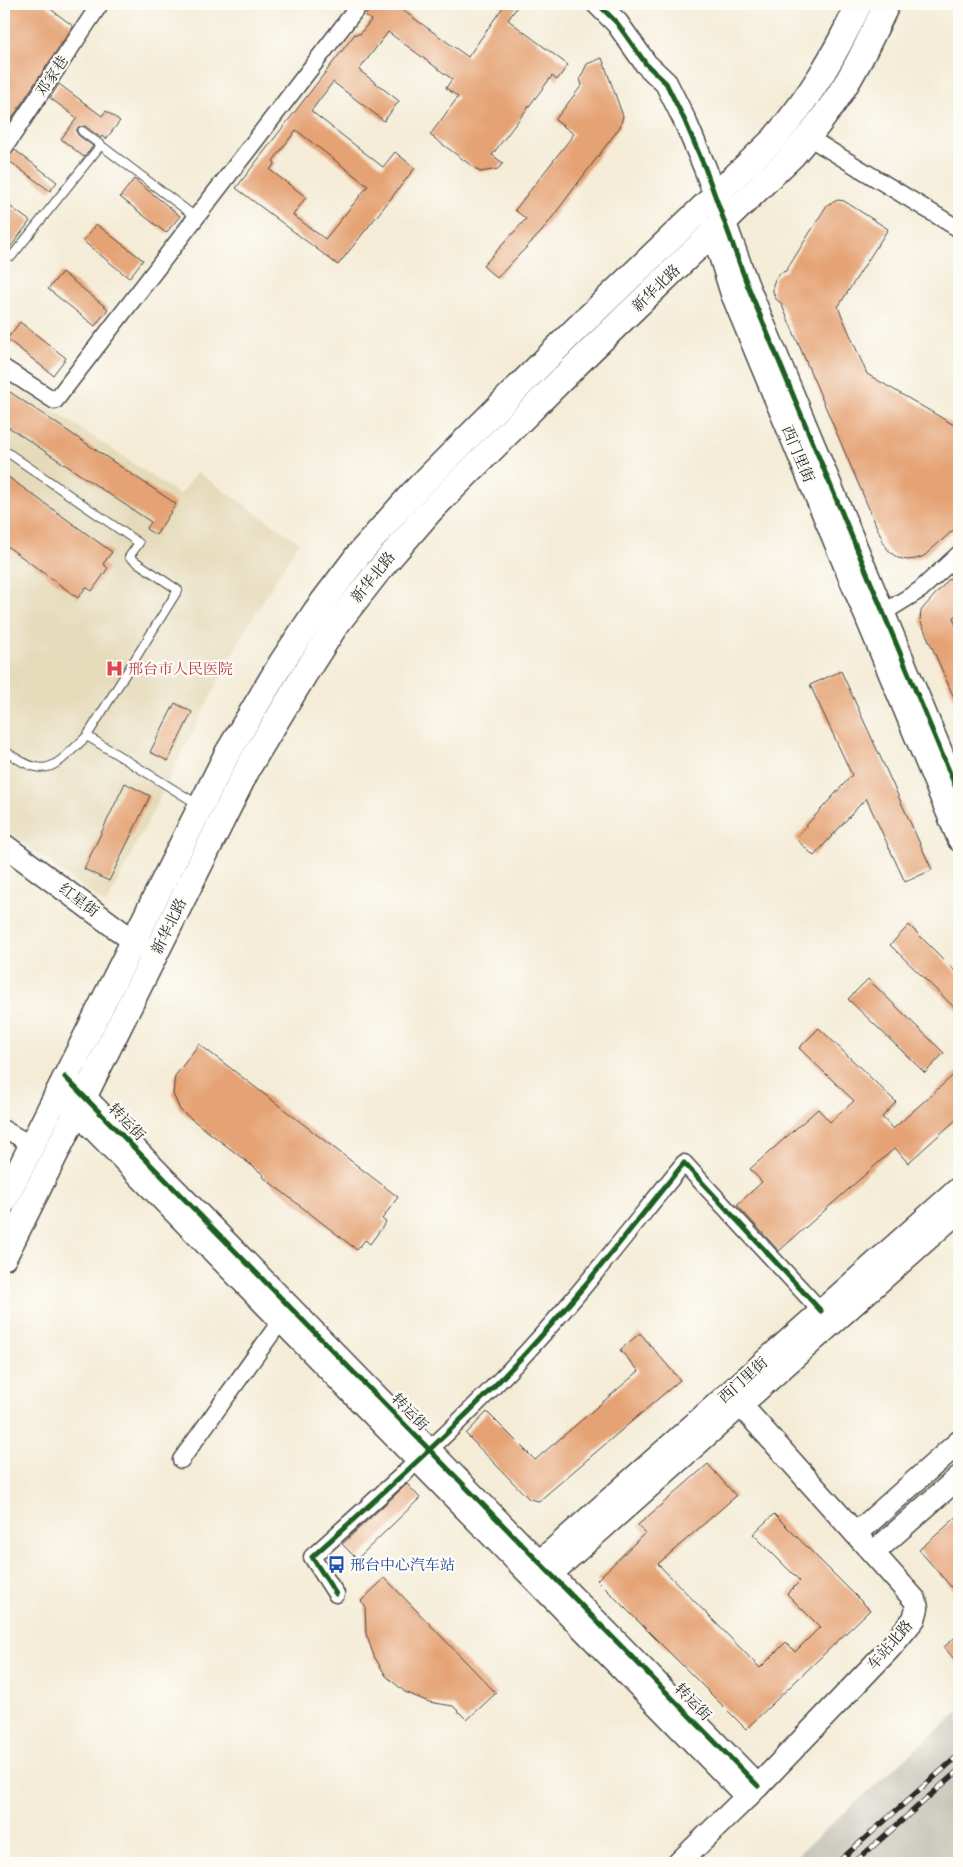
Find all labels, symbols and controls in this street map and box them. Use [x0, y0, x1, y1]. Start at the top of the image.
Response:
street label: 邓家巷 [32, 52, 72, 100]
street label: 新华北路 [628, 261, 684, 315]
street label: 西门里街 [778, 423, 818, 485]
street label: 新华北路 [347, 548, 399, 606]
hospital icon: 邢台市人民医院 [104, 659, 124, 679]
place label: 邢台市人民医院 [128, 660, 233, 678]
street label: 红星街 [56, 879, 102, 921]
street label: 新华北路 [148, 895, 190, 957]
street label: 转运街 [105, 1100, 149, 1144]
street label: 西门里街 [715, 1353, 771, 1407]
street label: 转运街 [388, 1390, 432, 1434]
bus stop icon: 邢台中心汽车站 [326, 1555, 346, 1575]
place label: 邢台中心汽车站 [350, 1556, 455, 1574]
street label: 车站北路 [864, 1616, 916, 1674]
street label: 转运街 [671, 1680, 715, 1724]

